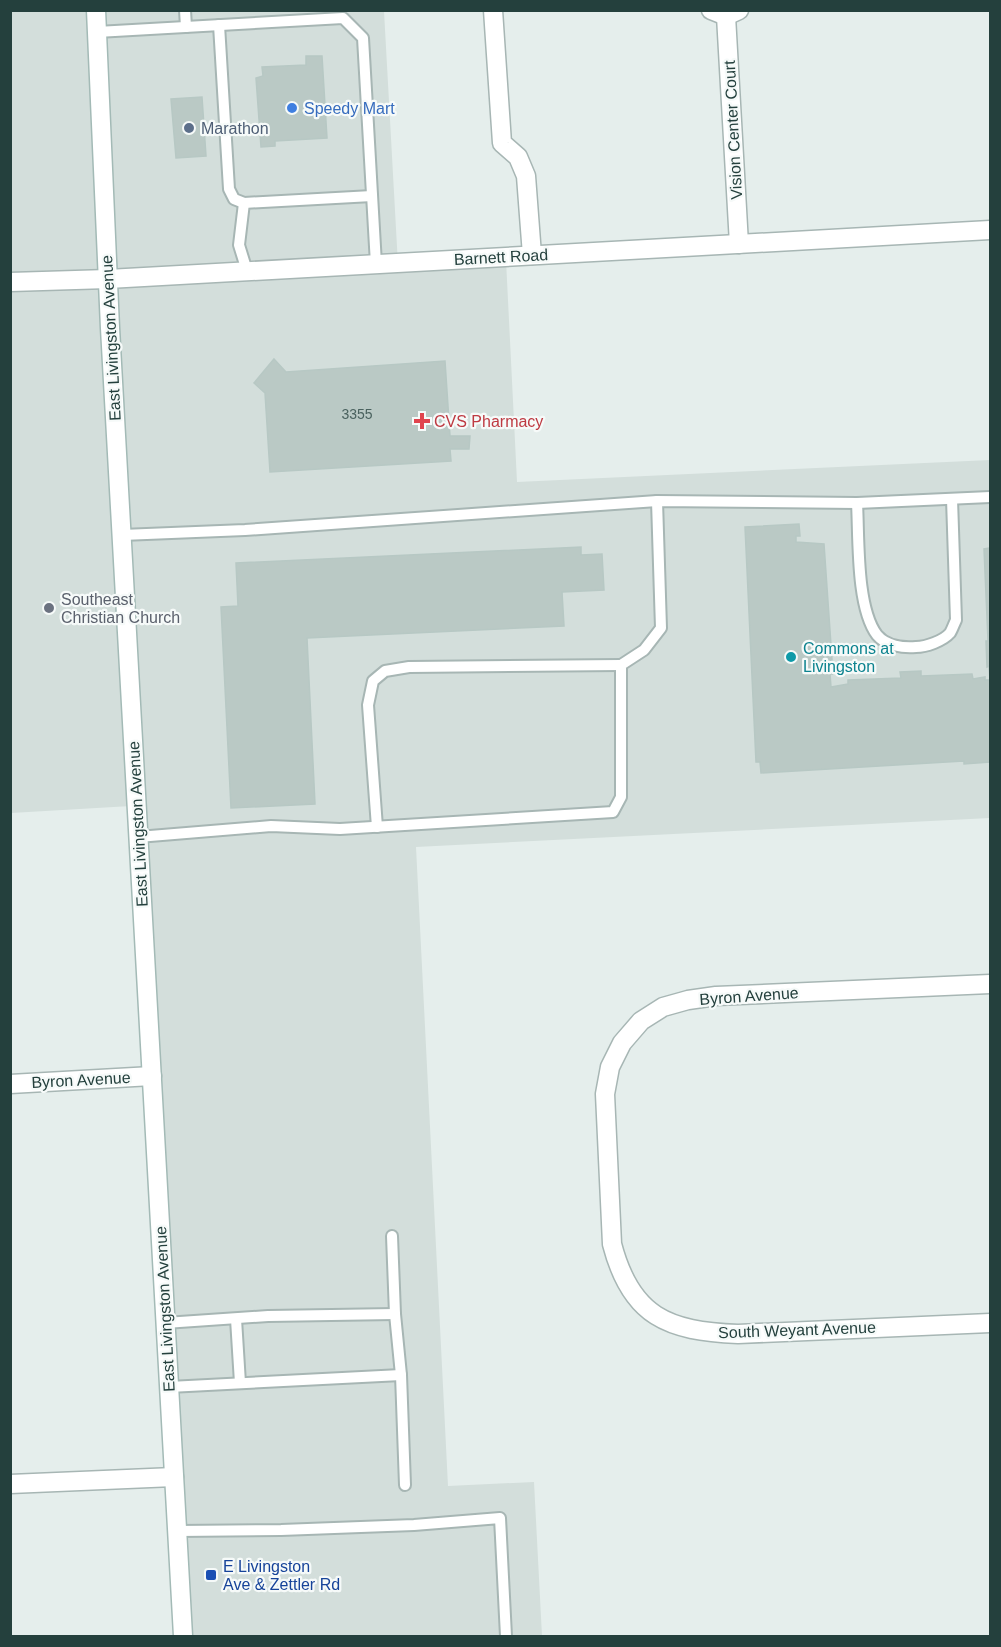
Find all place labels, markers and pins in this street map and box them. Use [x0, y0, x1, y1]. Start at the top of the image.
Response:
place label: Speedy Mart [304, 100, 395, 117]
marker: Speedy Mart [285, 101, 299, 115]
place label: Marathon [201, 120, 269, 137]
marker: Marathon [182, 121, 196, 135]
place label: CVS Pharmacy [434, 413, 543, 430]
marker: CVS Pharmacy [415, 414, 429, 428]
place label: Southeast Christian Church [61, 591, 180, 626]
marker: Southeast Christian Church [42, 601, 56, 615]
place label: Commons at Livingston [803, 640, 894, 675]
marker: Commons at Livingston [784, 650, 798, 664]
place label: E Livingston Ave & Zettler Rd [223, 1558, 340, 1593]
marker: E Livingston Ave & Zettler Rd [204, 1568, 218, 1582]

